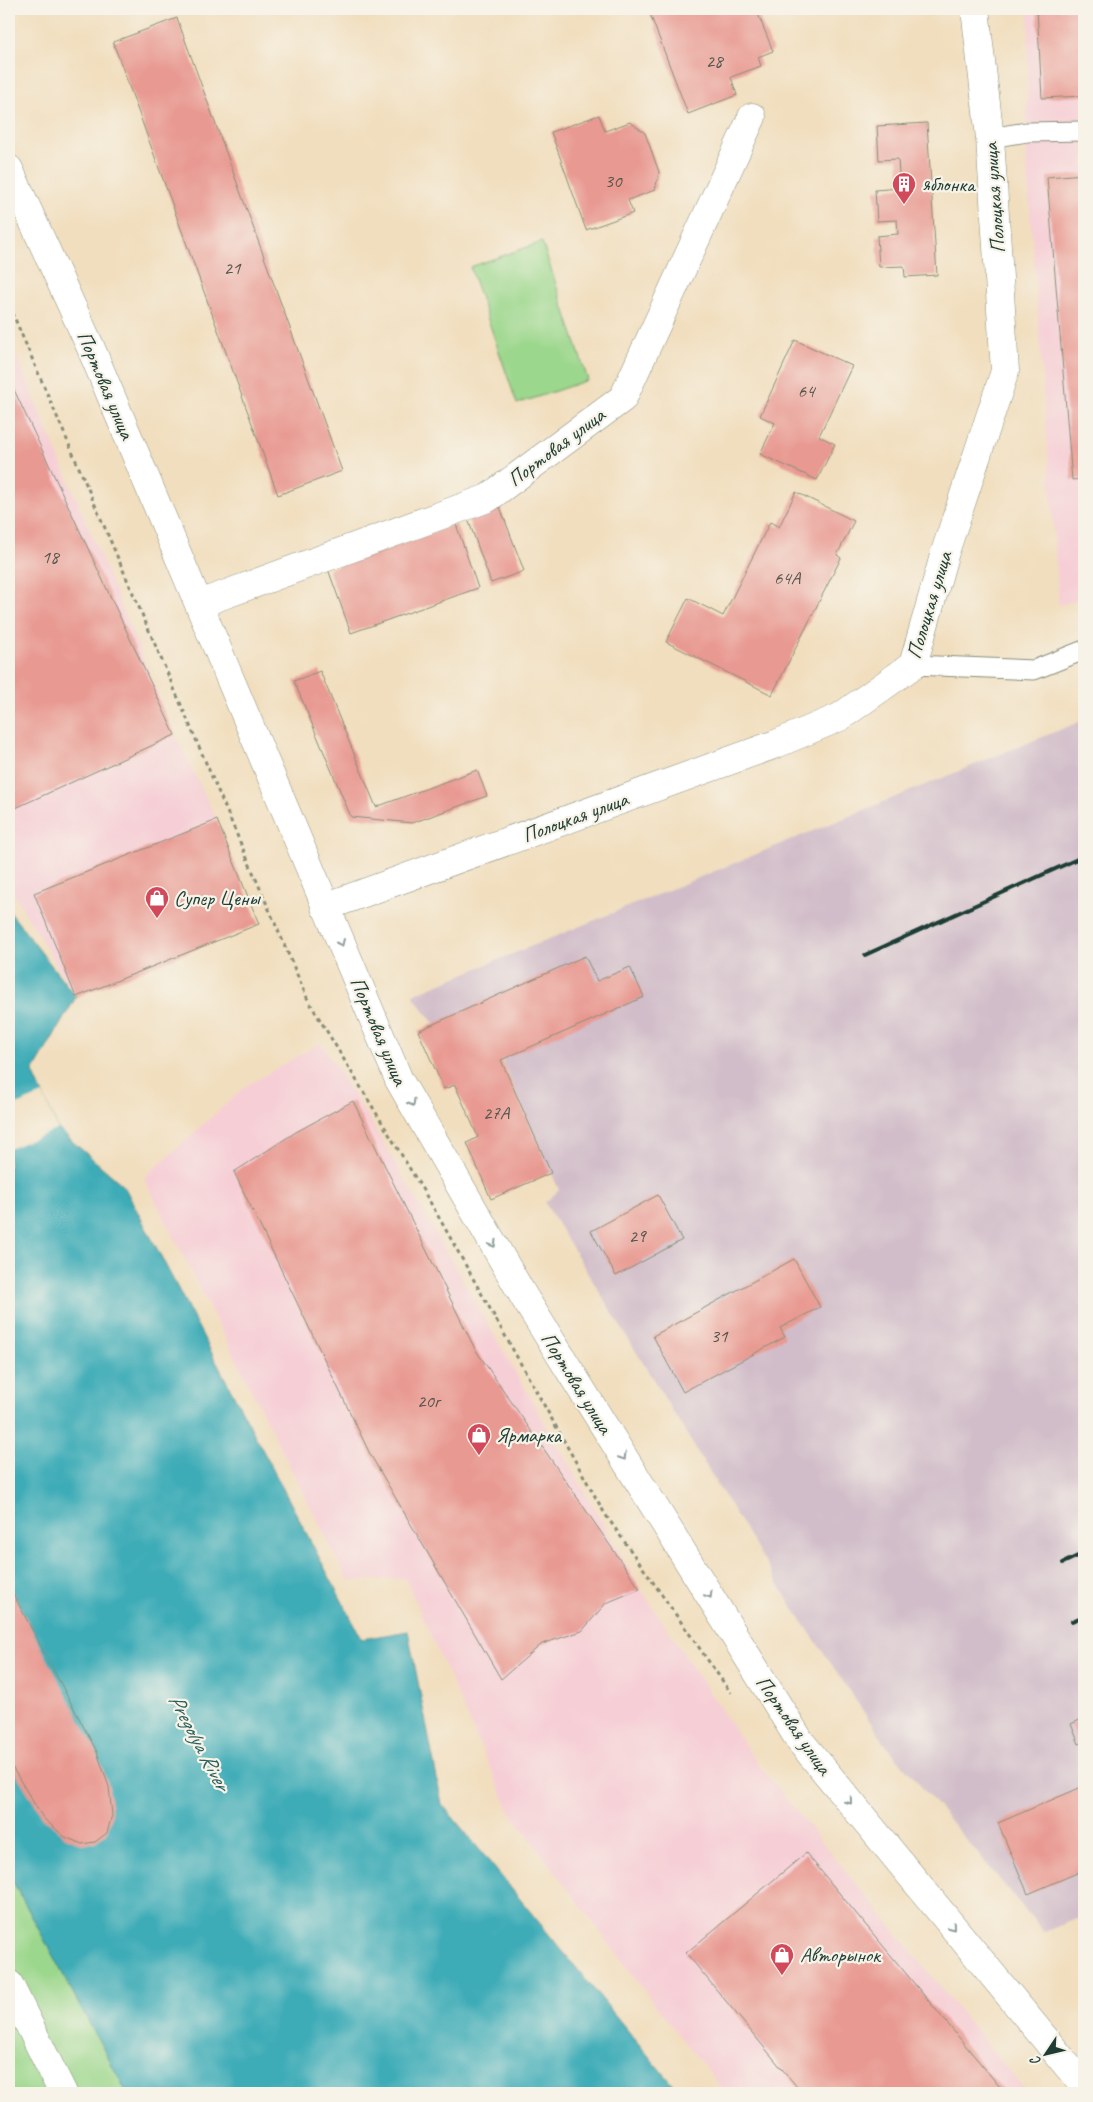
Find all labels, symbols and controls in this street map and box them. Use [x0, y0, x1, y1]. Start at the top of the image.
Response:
house number: 28 [705, 49, 725, 73]
street label: Полоцкая улица [977, 140, 1011, 254]
house number: 30 [604, 169, 623, 193]
building icon: яблонка [891, 171, 917, 205]
place label: яблонка [922, 171, 977, 197]
house number: 21 [223, 256, 242, 280]
street label: Портовая улица [72, 327, 141, 445]
house number: 64 [797, 379, 817, 403]
street label: Портовая улица [502, 401, 611, 492]
house number: 18 [41, 545, 61, 569]
street label: Полоцкая улица [900, 547, 958, 662]
house number: 64А [774, 566, 802, 590]
street label: Полоцкая улица [519, 785, 633, 848]
shop icon: Супер Цены [144, 885, 170, 919]
place label: Супер Цены [174, 885, 261, 911]
one-way arrow [336, 938, 346, 946]
street label: Портовая улица [345, 973, 414, 1091]
one-way arrow [406, 1097, 416, 1106]
house number: 27А [483, 1101, 511, 1125]
house number: 29 [628, 1224, 647, 1248]
one-way arrow [487, 1238, 497, 1247]
house number: 31 [710, 1324, 729, 1348]
street label: Портовая улица [535, 1327, 620, 1440]
house number: 20г [417, 1389, 442, 1413]
shop icon: Ярмарка [466, 1422, 492, 1456]
place label: Ярмарка [496, 1422, 563, 1448]
one-way arrow [617, 1451, 627, 1460]
one-way arrow [703, 1589, 712, 1598]
street label: Портовая улица [750, 1670, 839, 1781]
water label: Pregolya River [162, 1689, 238, 1798]
one-way arrow [844, 1796, 853, 1805]
one-way arrow [947, 1921, 955, 1930]
shop icon: Авторынок [769, 1942, 795, 1976]
place label: Авторынок [800, 1942, 882, 1968]
north arrow [1020, 2030, 1070, 2080]
text: С [1026, 2052, 1045, 2069]

